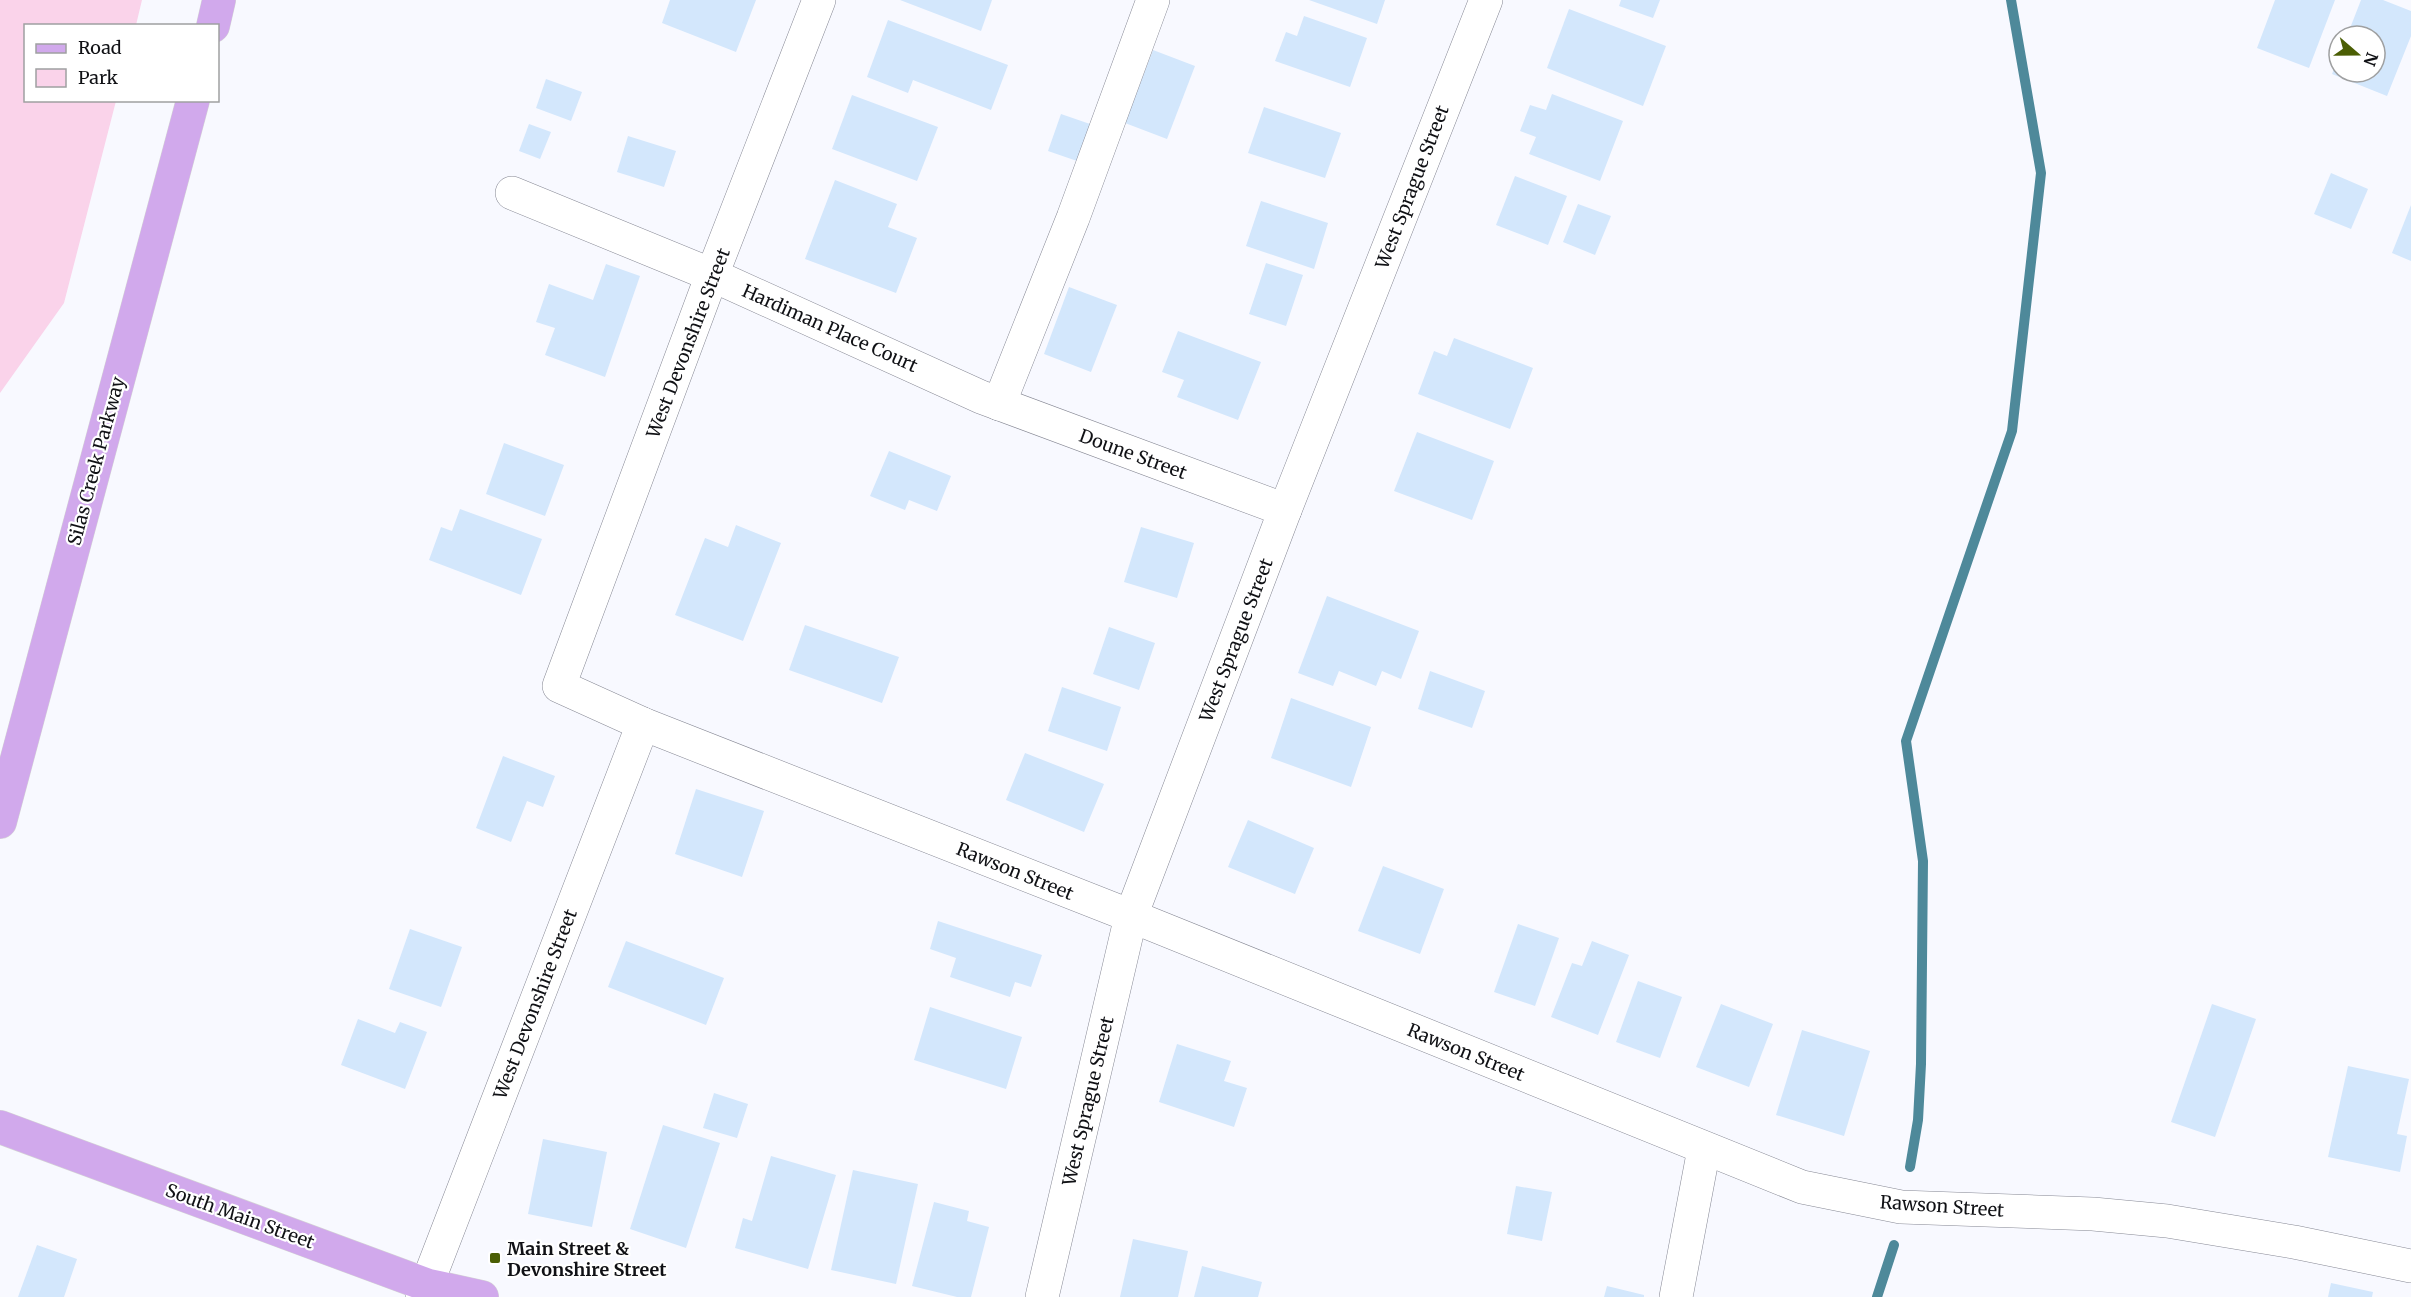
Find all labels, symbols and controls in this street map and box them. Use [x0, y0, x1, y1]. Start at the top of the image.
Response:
legend [24, 24, 219, 102]
north arrow [2327, 24, 2387, 84]
text: Road [78, 36, 122, 59]
text: N [2359, 50, 2383, 69]
text: Park [78, 66, 119, 89]
street label: West Sprague Street [1370, 102, 1454, 273]
street label: West Devonshire Street [641, 245, 735, 442]
street label: Hardiman Place Court [739, 279, 921, 377]
street label: Silas Creek Parkway [62, 374, 130, 548]
street label: Doune Street [1076, 424, 1190, 484]
street label: West Sprague Street [1194, 555, 1278, 726]
street label: Rawson Street [953, 837, 1077, 905]
street label: West Devonshire Street [488, 906, 582, 1103]
street label: West Sprague Street [1057, 1014, 1119, 1189]
street label: Rawson Street [1404, 1018, 1528, 1086]
street label: South Main Street [162, 1178, 318, 1254]
street label: Rawson Street [1879, 1190, 2005, 1222]
place label: Main Street & Devonshire Street [507, 1237, 667, 1281]
marker: Main Street & Devonshire Street [488, 1251, 502, 1265]

